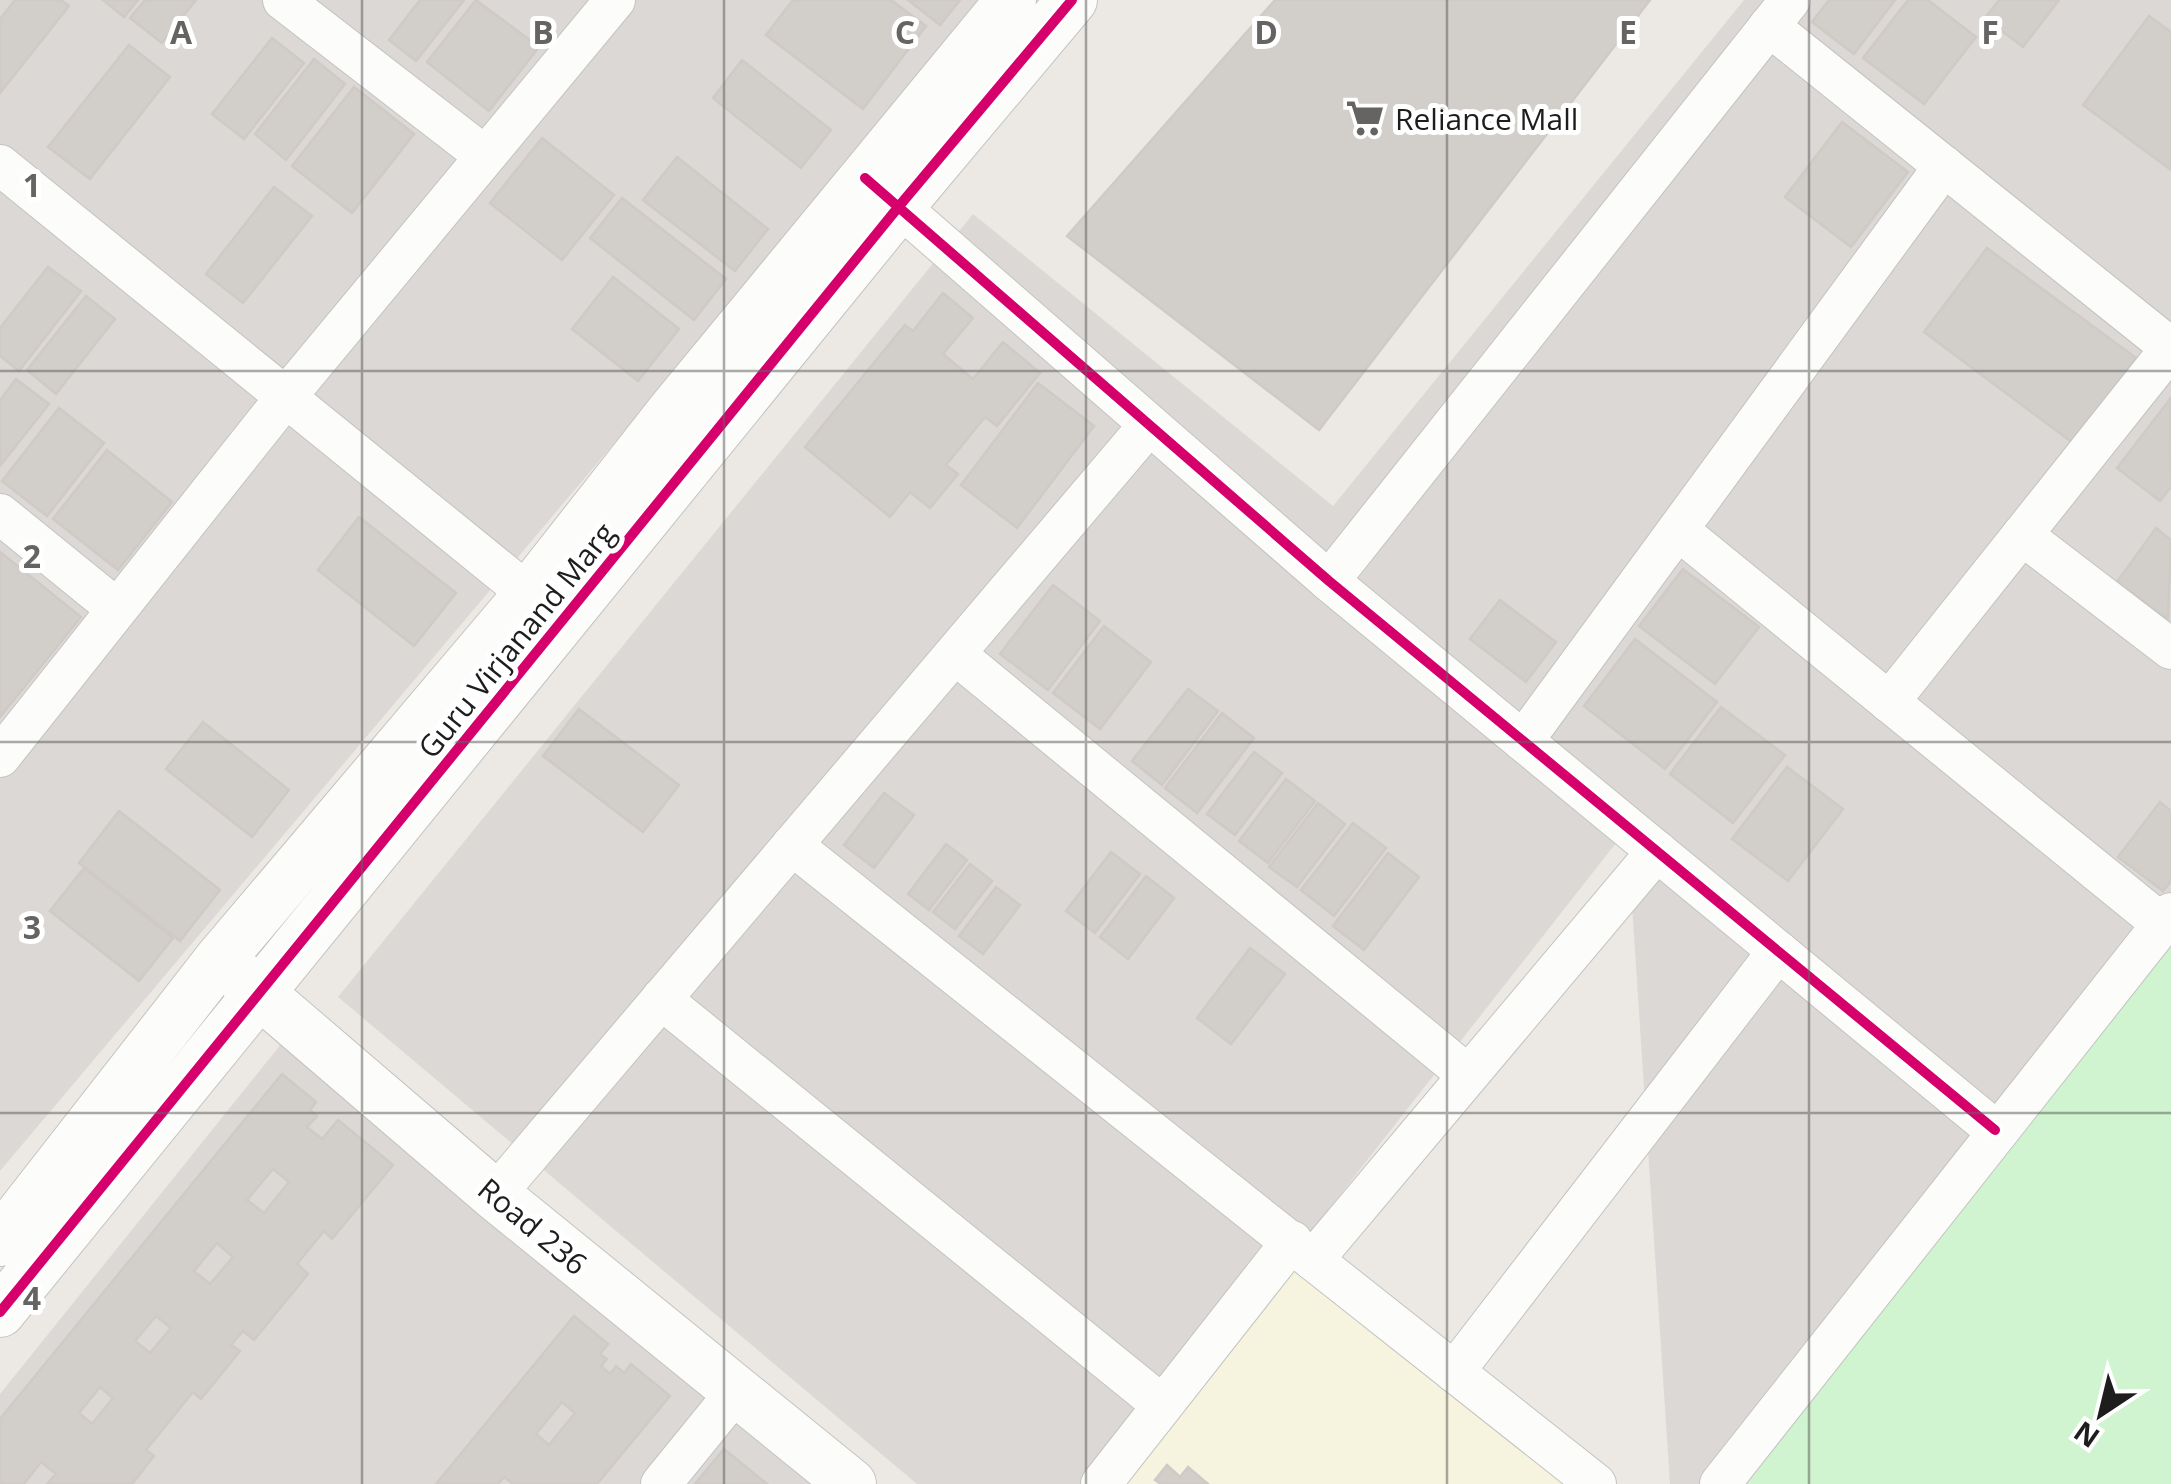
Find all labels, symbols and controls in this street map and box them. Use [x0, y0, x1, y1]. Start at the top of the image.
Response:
text: A [170, 10, 193, 53]
text: B [532, 10, 554, 53]
text: C [895, 10, 915, 53]
text: D [1254, 10, 1278, 53]
text: E [1619, 10, 1637, 53]
text: F [1981, 10, 1999, 53]
supermarket icon: Reliance Mall [1344, 97, 1386, 139]
place label: Reliance Mall [1395, 98, 1578, 139]
text: 1 [23, 163, 41, 206]
street label: Guru Virjanand Marg [408, 513, 624, 767]
text: 2 [23, 534, 41, 577]
text: 3 [23, 905, 41, 948]
street label: Road 236 [470, 1168, 596, 1284]
text: 4 [23, 1276, 41, 1319]
north arrow [2051, 1364, 2151, 1464]
text: N [2066, 1413, 2106, 1457]

